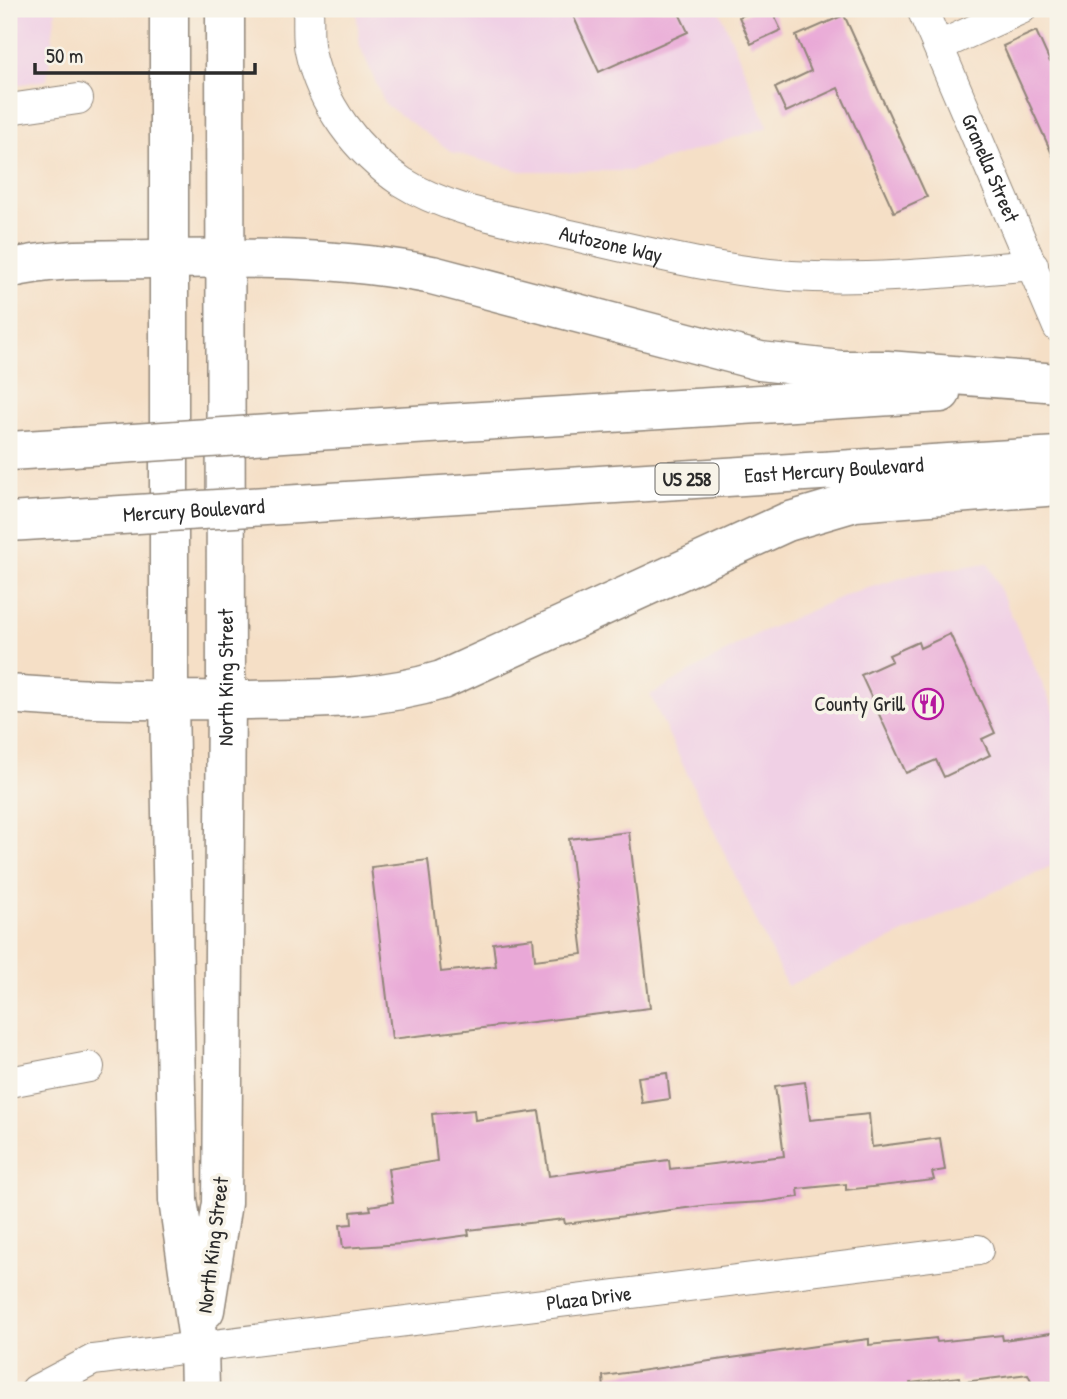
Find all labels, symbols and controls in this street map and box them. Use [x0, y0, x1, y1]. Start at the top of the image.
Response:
scale bar [35, 32, 256, 76]
text: 50 m [46, 41, 83, 70]
street label: Granella Street [954, 109, 1027, 227]
street label: Autozone Way [557, 218, 665, 269]
street label: East Mercury Boulevard [743, 450, 924, 490]
road number: US 258 [656, 464, 718, 494]
street label: Mercury Boulevard [122, 491, 265, 529]
street label: North King Street [211, 608, 240, 746]
restaurant icon: County Grill [911, 687, 945, 721]
place label: County Grill [814, 689, 906, 718]
street label: North King Street [190, 1174, 235, 1315]
street label: Plaza Drive [544, 1278, 633, 1318]

